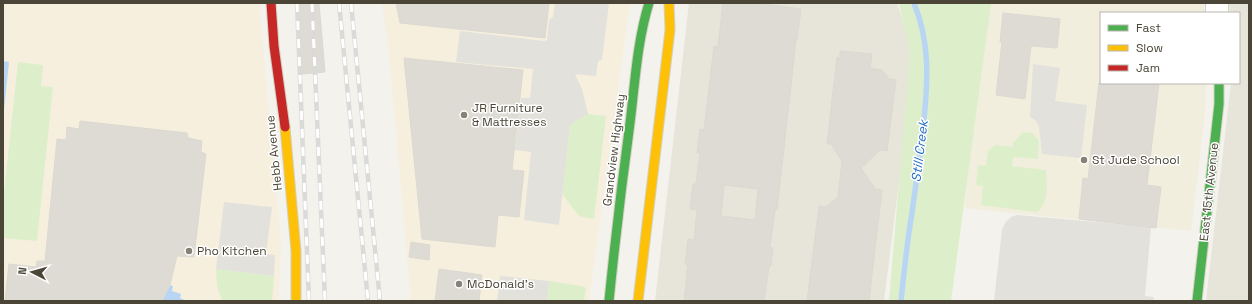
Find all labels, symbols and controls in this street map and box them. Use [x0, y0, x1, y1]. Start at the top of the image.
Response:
legend [1100, 12, 1240, 84]
text: Fast [1136, 20, 1161, 36]
text: Slow [1136, 40, 1163, 56]
text: Jam [1136, 60, 1160, 76]
street label: Grandview Highway [599, 93, 629, 207]
place label: JR Furniture & Mattresses [472, 100, 547, 130]
marker: JR Furniture & Mattresses [459, 110, 469, 120]
street label: Hebb Avenue [262, 114, 286, 192]
water label: Still Creek [907, 117, 932, 183]
street label: East 15th Avenue [1196, 142, 1222, 242]
place label: St Jude School [1092, 152, 1180, 168]
marker: St Jude School [1079, 155, 1089, 165]
place label: Pho Kitchen [197, 243, 267, 259]
marker: Pho Kitchen [184, 246, 194, 256]
north arrow [12, 252, 52, 292]
text: N [15, 267, 29, 275]
place label: McDonald's [467, 276, 534, 292]
marker: McDonald's [454, 279, 464, 289]

